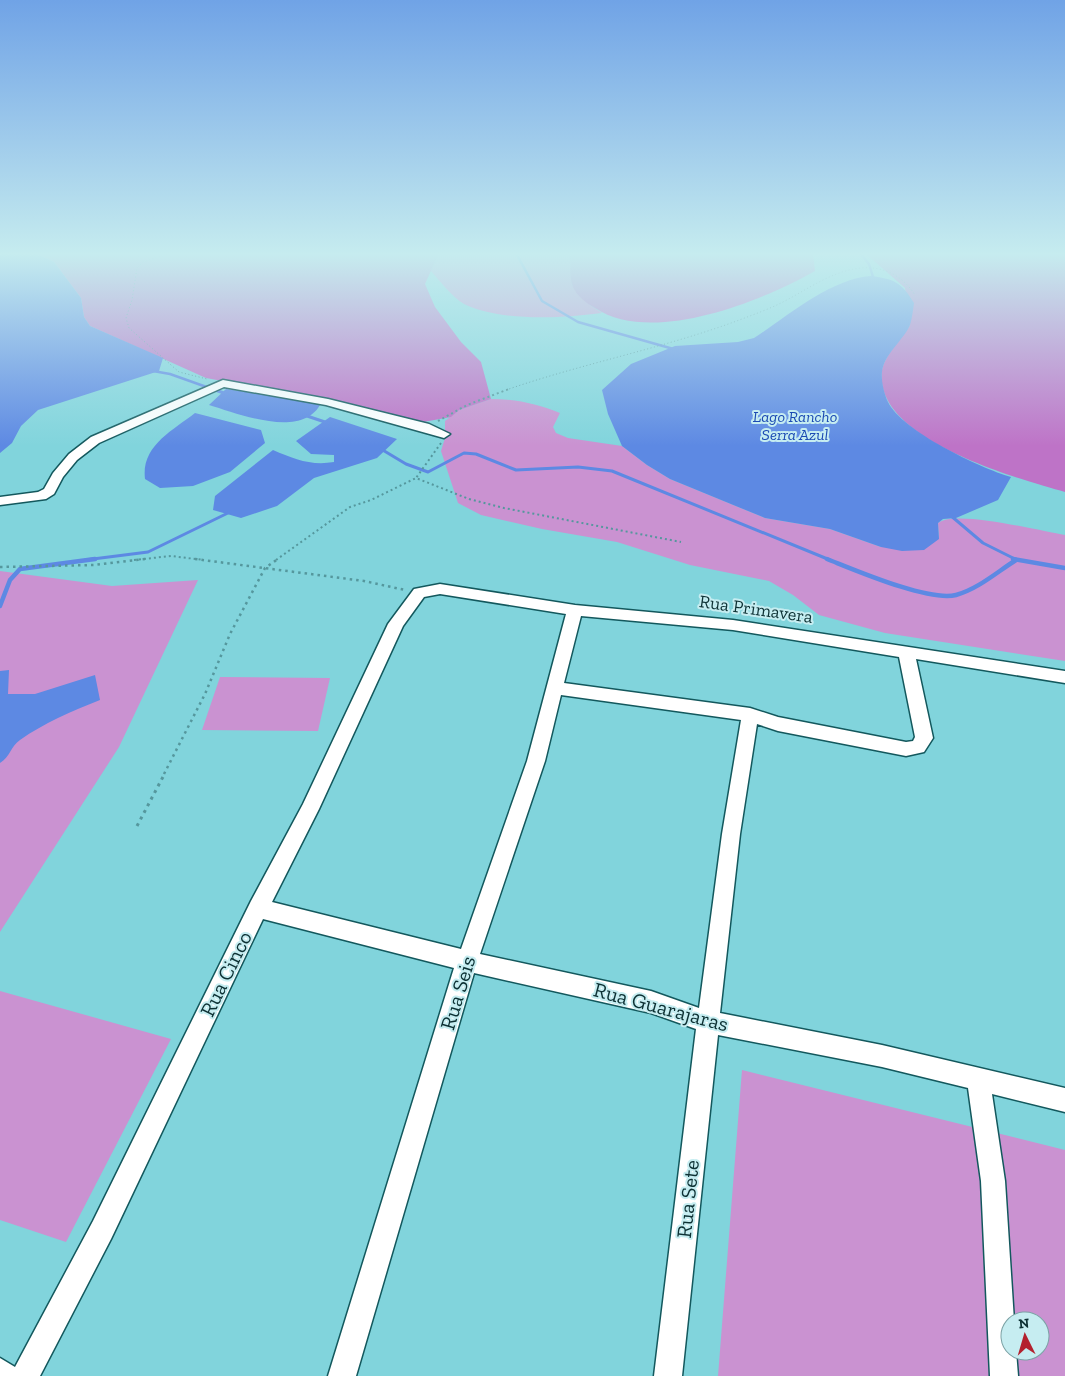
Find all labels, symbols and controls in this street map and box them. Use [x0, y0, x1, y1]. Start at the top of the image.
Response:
water label: Lago Rancho Serra Azul [753, 407, 837, 444]
street label: Rua Primavera [698, 590, 814, 628]
street label: Rua Cinco [194, 927, 257, 1020]
street label: Rua Seis [434, 953, 481, 1033]
street label: Rua Guarajaras [591, 976, 731, 1038]
street label: Rua Sete [671, 1159, 704, 1239]
north arrow [1000, 1311, 1050, 1361]
text: N [1018, 1315, 1030, 1332]

